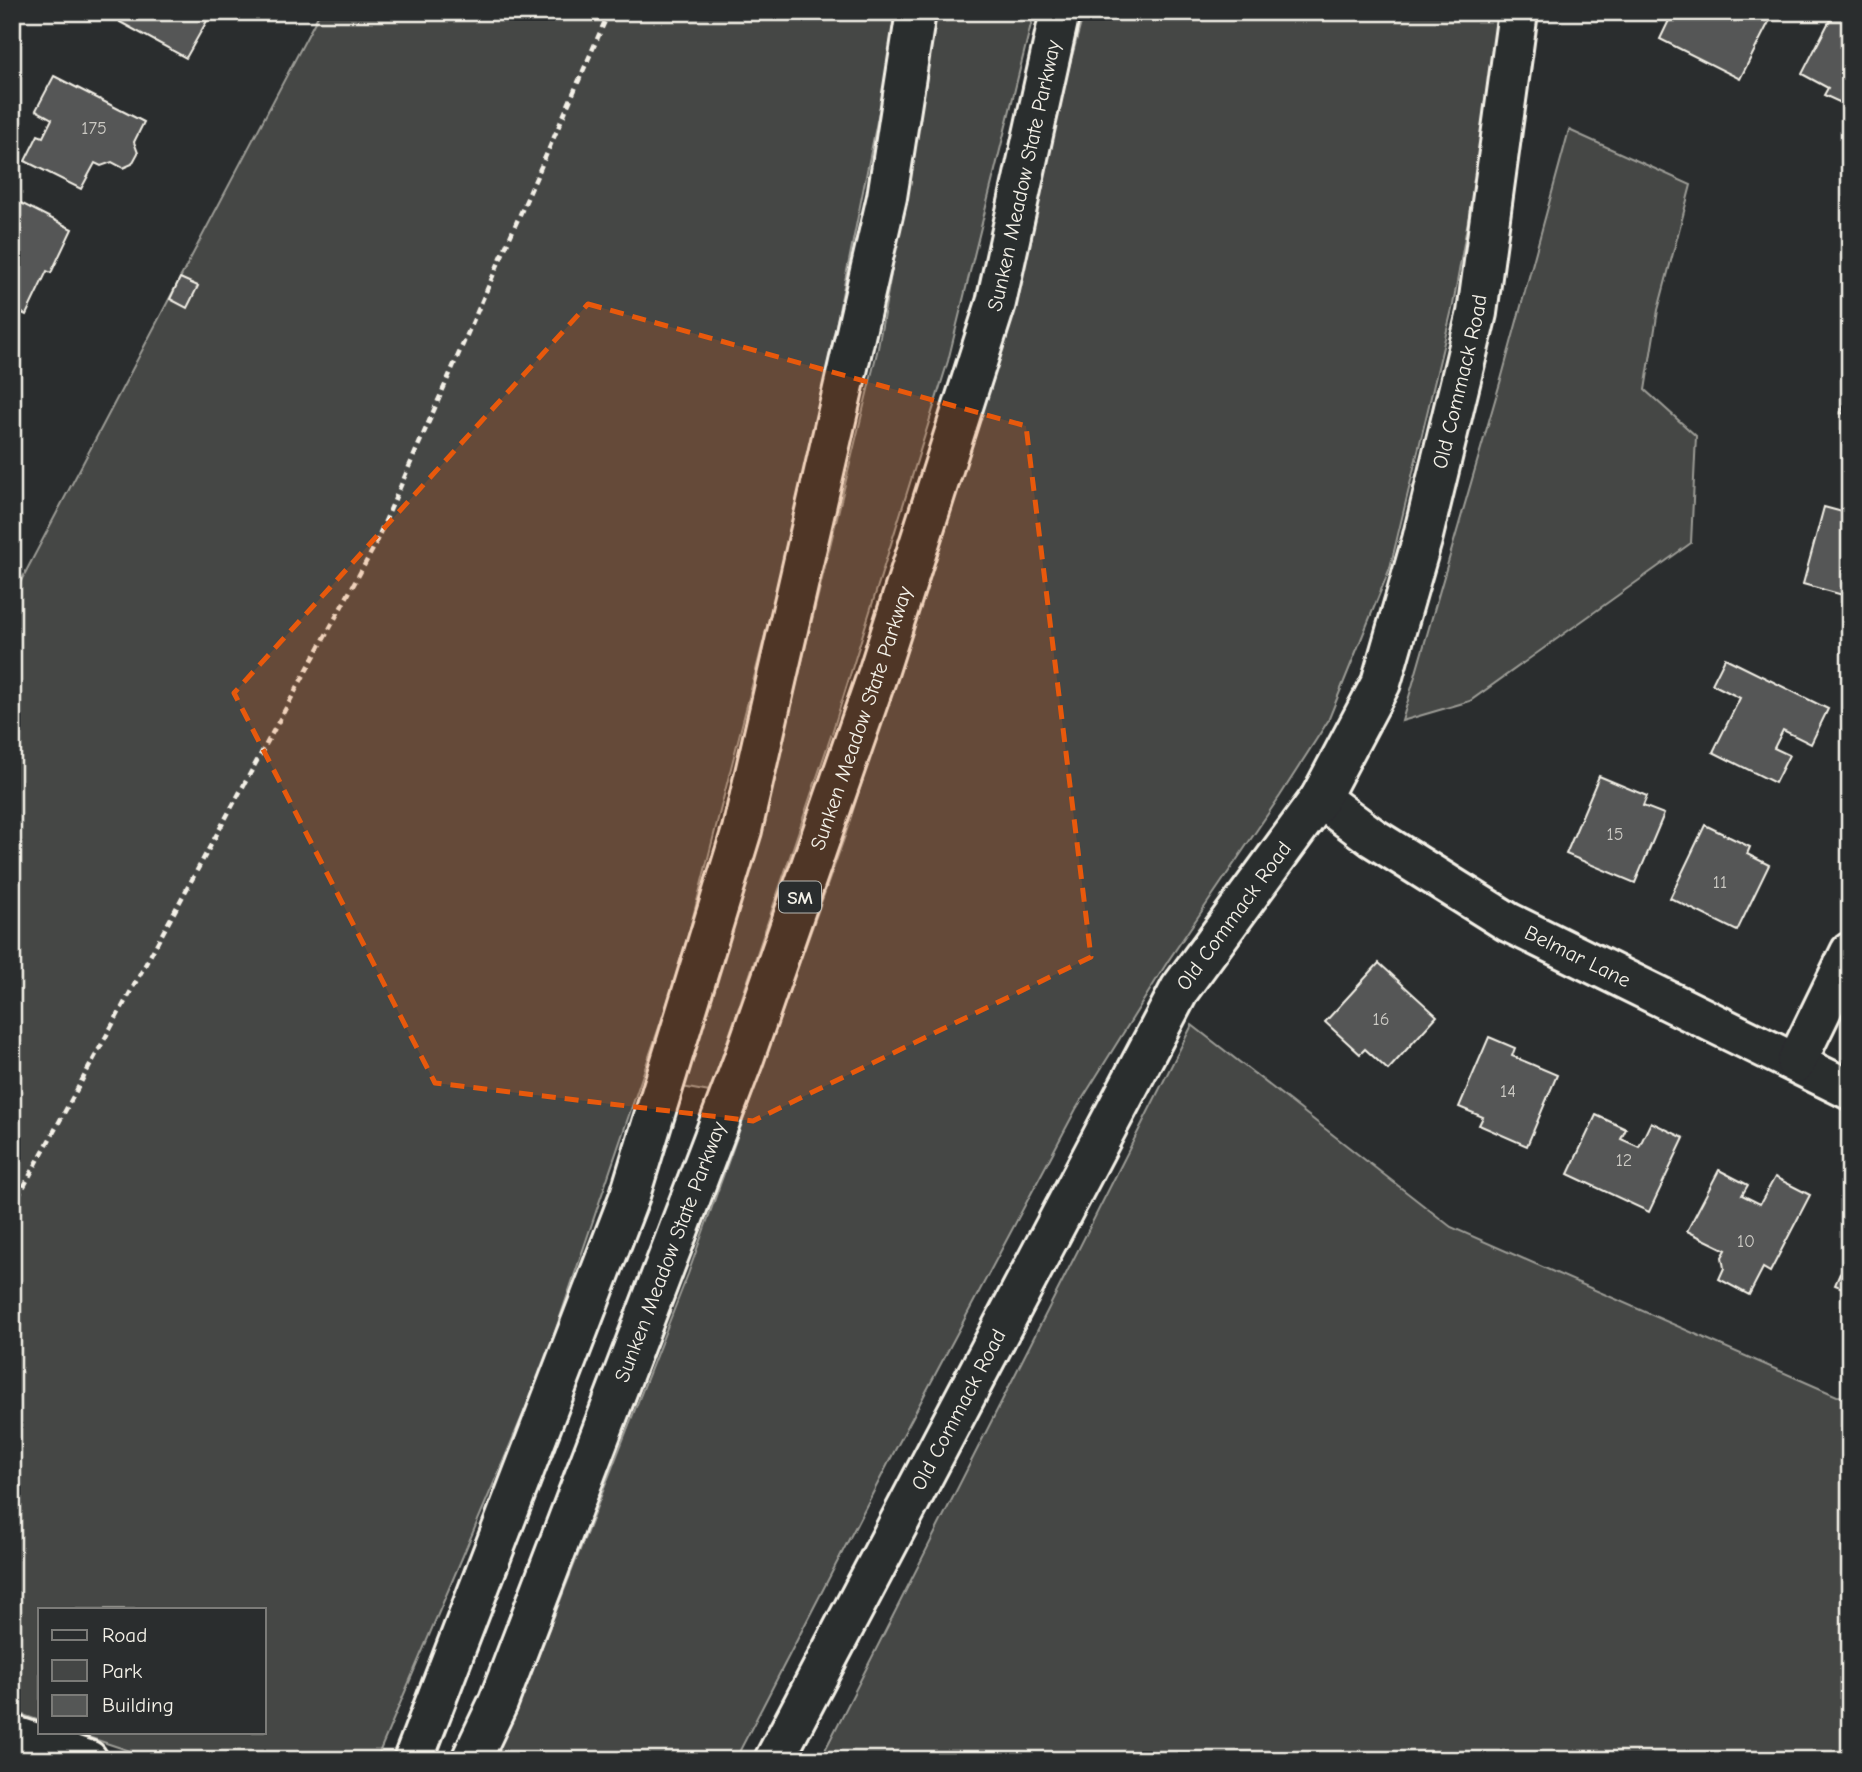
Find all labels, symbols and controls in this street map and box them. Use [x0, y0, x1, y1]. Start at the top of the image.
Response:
street label: Sunken Meadow State Parkway [982, 37, 1066, 314]
house number: 175 [81, 118, 107, 139]
street label: Old Commack Road [1428, 293, 1491, 471]
street label: Sunken Meadow State Parkway [805, 583, 917, 853]
house number: 15 [1607, 824, 1623, 845]
street label: Old Commack Road [1171, 837, 1296, 995]
house number: 11 [1713, 872, 1727, 893]
road number: SM [779, 882, 821, 912]
street label: Belmar Lane [1521, 920, 1635, 992]
house number: 16 [1373, 1009, 1389, 1030]
house number: 14 [1500, 1081, 1516, 1102]
street label: Sunken Meadow State Parkway [610, 1118, 731, 1385]
house number: 12 [1616, 1150, 1632, 1171]
house number: 10 [1737, 1231, 1755, 1252]
street label: Old Commack Road [906, 1325, 1011, 1494]
legend [38, 1608, 266, 1734]
text: Road [102, 1623, 147, 1647]
text: Park [102, 1659, 142, 1683]
text: Building [102, 1693, 174, 1717]

